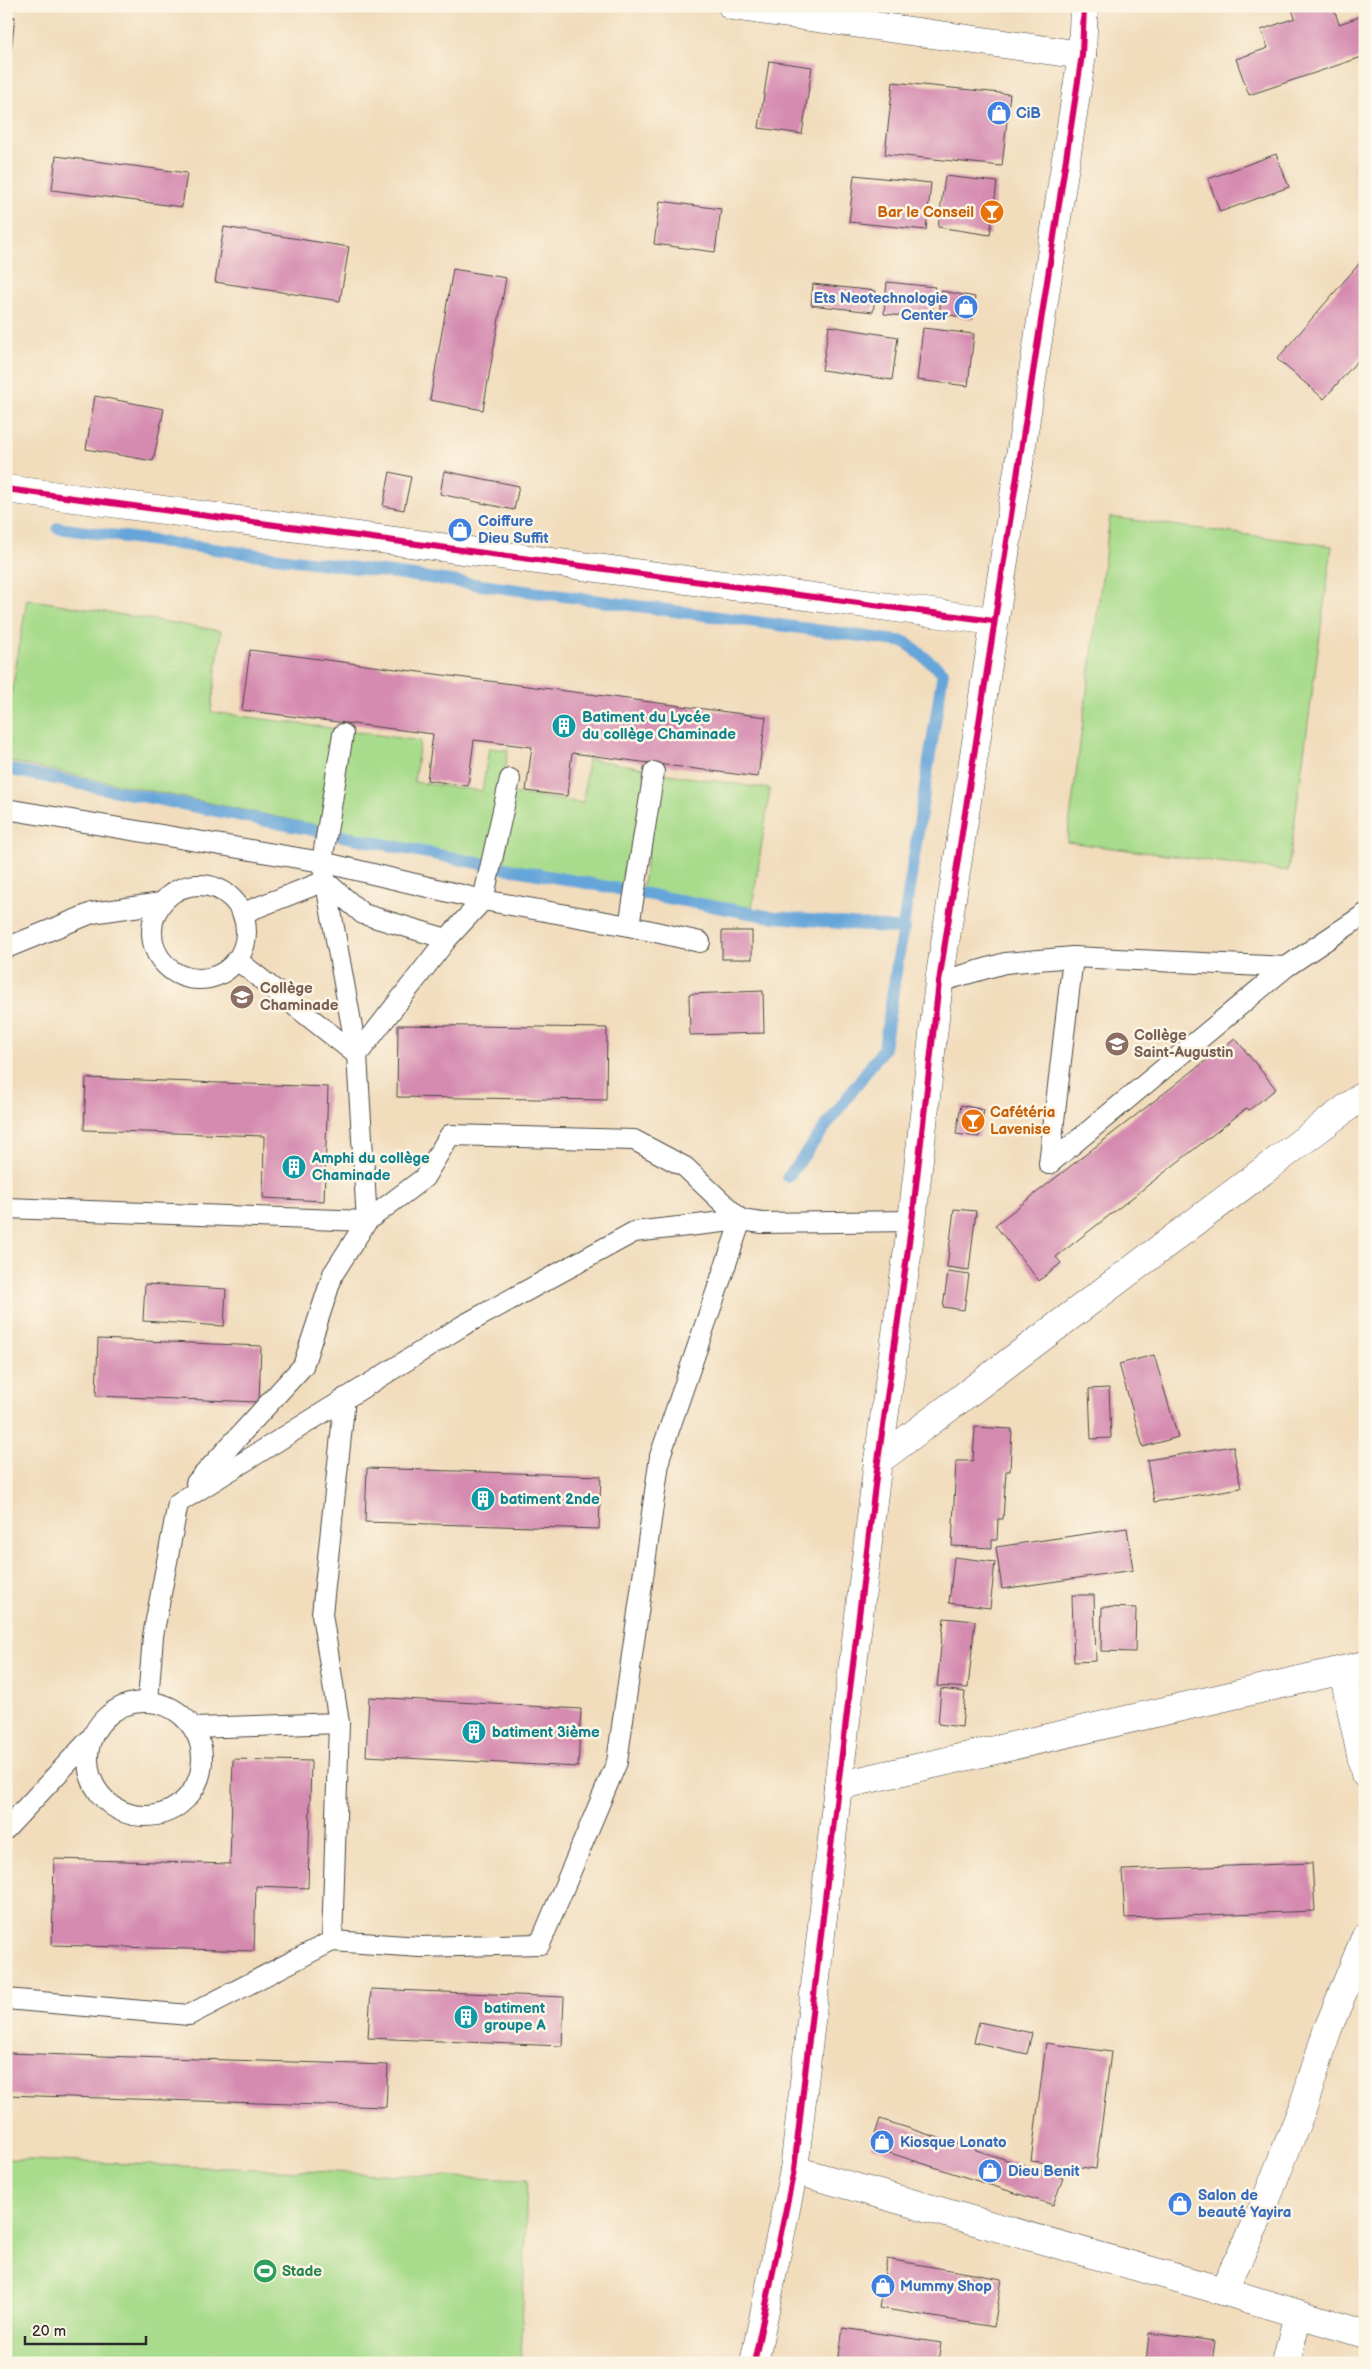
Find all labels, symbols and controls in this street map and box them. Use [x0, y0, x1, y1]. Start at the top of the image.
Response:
shop icon: CiB [986, 100, 1012, 126]
place label: CiB [1016, 104, 1041, 123]
bar icon: Bar le Conseil [979, 199, 1005, 225]
place label: Bar le Conseil [877, 203, 974, 222]
place label: Ets Neotechnologie Center [814, 289, 949, 325]
shop icon: Ets Neotechnologie Center [953, 294, 979, 320]
place label: Coiffure Dieu Suffit [478, 512, 548, 548]
shop icon: Coiffure Dieu Suffit [447, 517, 473, 543]
place label: Batiment du Lycée du collège Chaminade [582, 708, 736, 744]
building icon: Batiment du Lycée du collège Chaminade [551, 713, 577, 739]
place label: Collège Chaminade [260, 979, 339, 1015]
school or university icon: Collège Chaminade [229, 984, 255, 1010]
place label: Collège Saint-Augustin [1134, 1026, 1233, 1062]
school or university icon: Collège Saint-Augustin [1104, 1031, 1130, 1057]
place label: Cafétéria Lavenise [990, 1103, 1055, 1139]
bar icon: Cafétéria Lavenise [960, 1108, 986, 1134]
place label: Amphi du collège Chaminade [311, 1149, 430, 1185]
building icon: Amphi du collège Chaminade [281, 1154, 307, 1180]
building icon: batiment 2nde [470, 1486, 496, 1512]
place label: batiment 2nde [500, 1490, 600, 1509]
building icon: batiment 3ième [461, 1719, 487, 1745]
place label: batiment 3ième [492, 1723, 600, 1742]
place label: batiment groupe A [484, 1999, 546, 2035]
building icon: batiment groupe A [453, 2004, 479, 2030]
shop icon: Kiosque Lonato [869, 2129, 895, 2155]
place label: Kiosque Lonato [900, 2133, 1007, 2152]
shop icon: Dieu Benit [977, 2158, 1003, 2184]
place label: Dieu Benit [1008, 2162, 1079, 2181]
place label: Salon de beauté Yayira [1198, 2186, 1291, 2222]
shop icon: Salon de beauté Yayira [1167, 2191, 1193, 2217]
sports icon: Stade [252, 2258, 278, 2284]
place label: Stade [282, 2262, 322, 2281]
shop icon: Mummy Shop [870, 2273, 896, 2299]
place label: Mummy Shop [900, 2277, 992, 2296]
scale bar [25, 2314, 146, 2346]
text: 20 m [32, 2322, 66, 2341]

